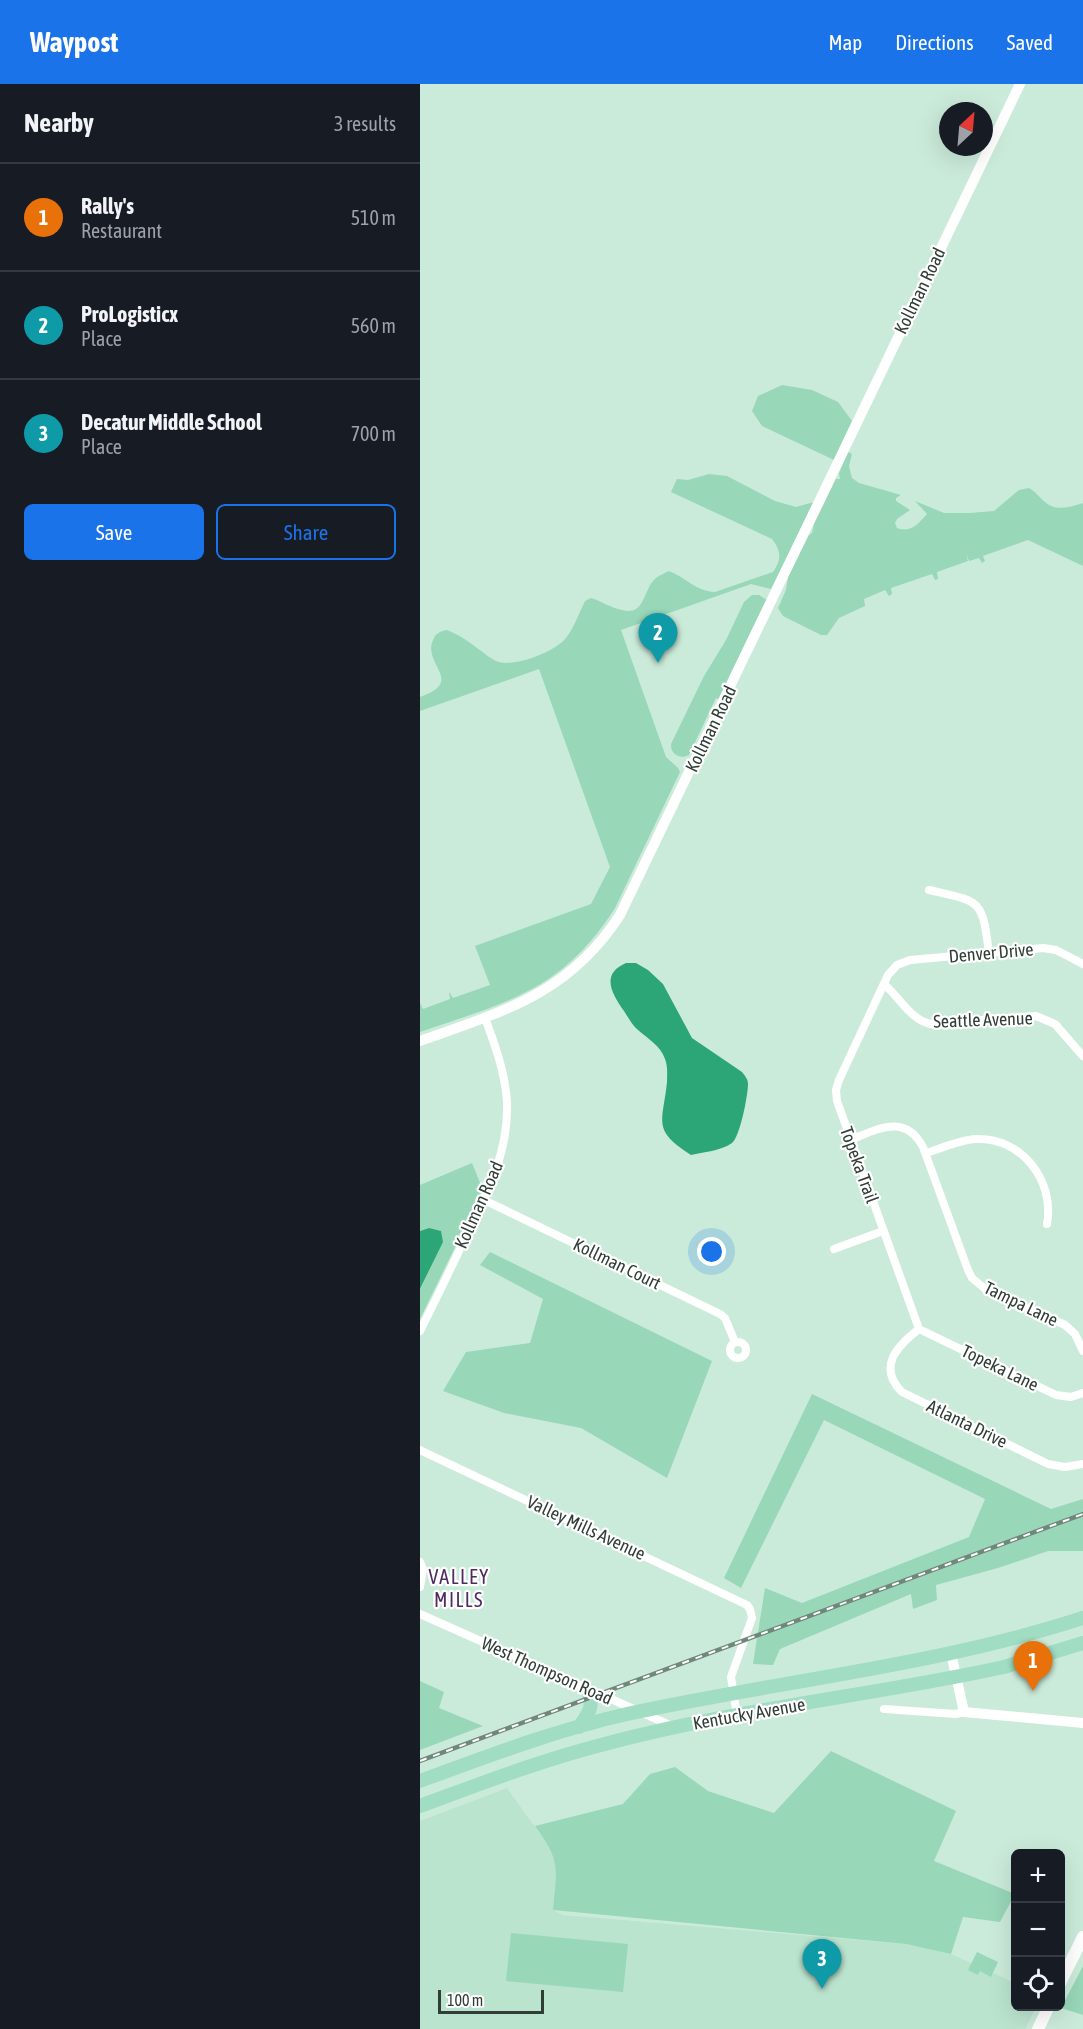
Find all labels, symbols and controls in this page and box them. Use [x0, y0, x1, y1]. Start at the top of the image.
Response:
text: Waypost [30, 26, 118, 58]
text: Map [828, 30, 862, 54]
text: Directions [895, 30, 974, 54]
text: Saved [1007, 30, 1053, 54]
north arrow [939, 102, 993, 156]
text: Nearby [24, 108, 94, 138]
text: 3 results [334, 112, 396, 135]
text: Rally's [81, 193, 134, 219]
text: 1 [39, 206, 48, 229]
text: 510 m [351, 206, 396, 229]
text: Restaurant [81, 219, 162, 242]
street label: Kollman Road [890, 244, 949, 337]
text: ProLogisticx [81, 301, 178, 327]
text: 2 [39, 314, 48, 337]
text: 560 m [351, 314, 396, 337]
text: Place [81, 327, 122, 350]
text: Decatur Middle School [81, 409, 262, 435]
text: 3 [39, 422, 48, 445]
text: 700 m [351, 422, 396, 445]
text: Place [81, 435, 122, 458]
button: Save [24, 504, 204, 560]
button: Share [216, 504, 396, 560]
pin: 2 [638, 614, 678, 663]
street label: Kollman Road [681, 682, 740, 775]
street label: Denver Drive [948, 938, 1034, 967]
street label: Seattle Avenue [933, 1007, 1033, 1032]
street label: Topeka Trail [836, 1124, 883, 1206]
street label: Kollman Road [450, 1158, 507, 1252]
street label: Kollman Court [570, 1233, 664, 1294]
your location [697, 1237, 726, 1266]
street label: Tampa Lane [981, 1277, 1062, 1330]
street label: Topeka Lane [958, 1340, 1042, 1395]
street label: Atlanta Drive [924, 1395, 1011, 1452]
street label: Valley Mills Avenue [524, 1491, 649, 1564]
district label: VALLEY MILLS [428, 1565, 490, 1611]
street label: West Thompson Road [478, 1632, 616, 1709]
pin: 1 [1014, 1642, 1052, 1691]
street label: Kentucky Avenue [691, 1693, 807, 1734]
map controls [1011, 1849, 1065, 2011]
button: + [1011, 1849, 1065, 1903]
button: − [1011, 1903, 1065, 1957]
pin: 3 [802, 1940, 842, 1989]
button: locate [1011, 1957, 1065, 2011]
scale bar [438, 1987, 544, 2014]
text: 100 m [447, 1991, 483, 2009]

